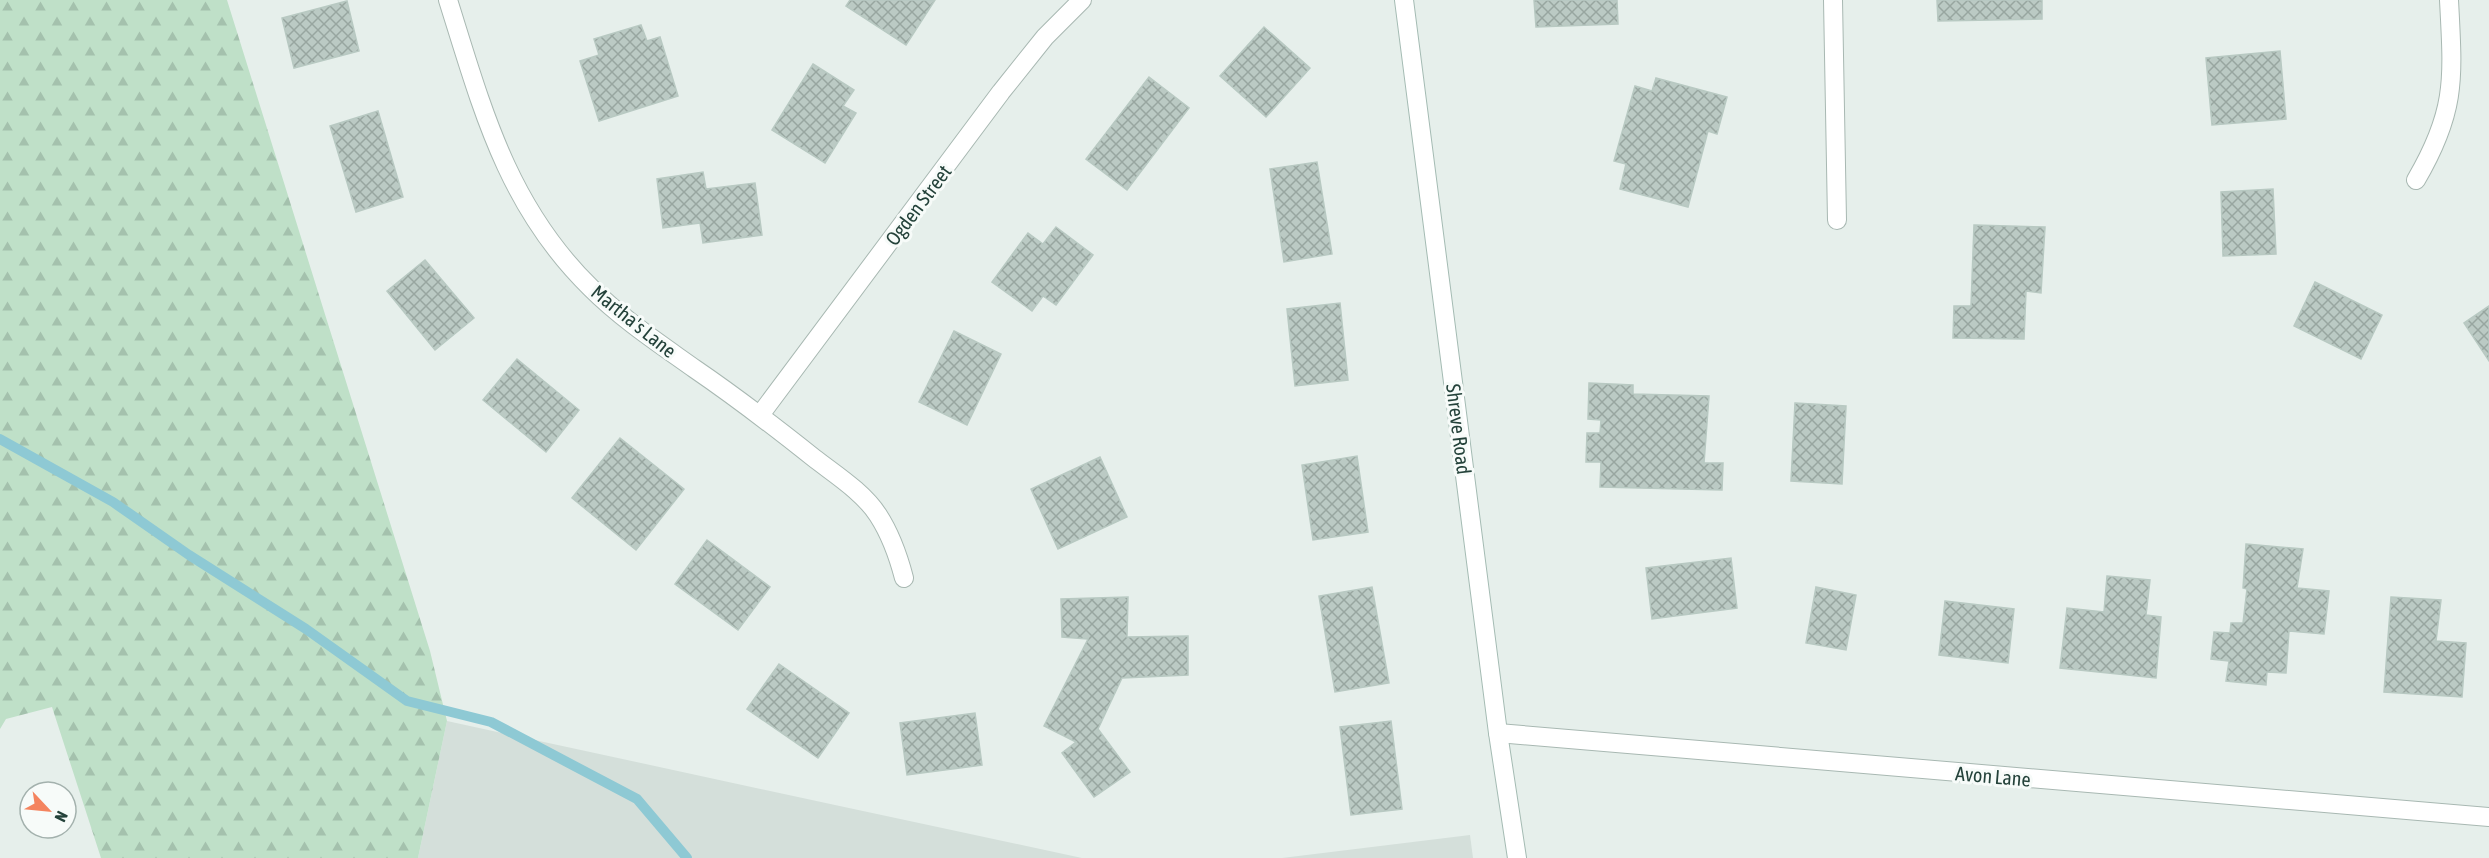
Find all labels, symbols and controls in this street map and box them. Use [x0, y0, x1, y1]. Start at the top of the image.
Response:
street label: Ogden Street [880, 160, 956, 250]
street label: Martha's Lane [587, 280, 681, 362]
street label: Shreve Road [1442, 382, 1476, 476]
street label: Avon Lane [1954, 761, 2032, 791]
north arrow [18, 780, 78, 840]
text: N [51, 808, 72, 825]

